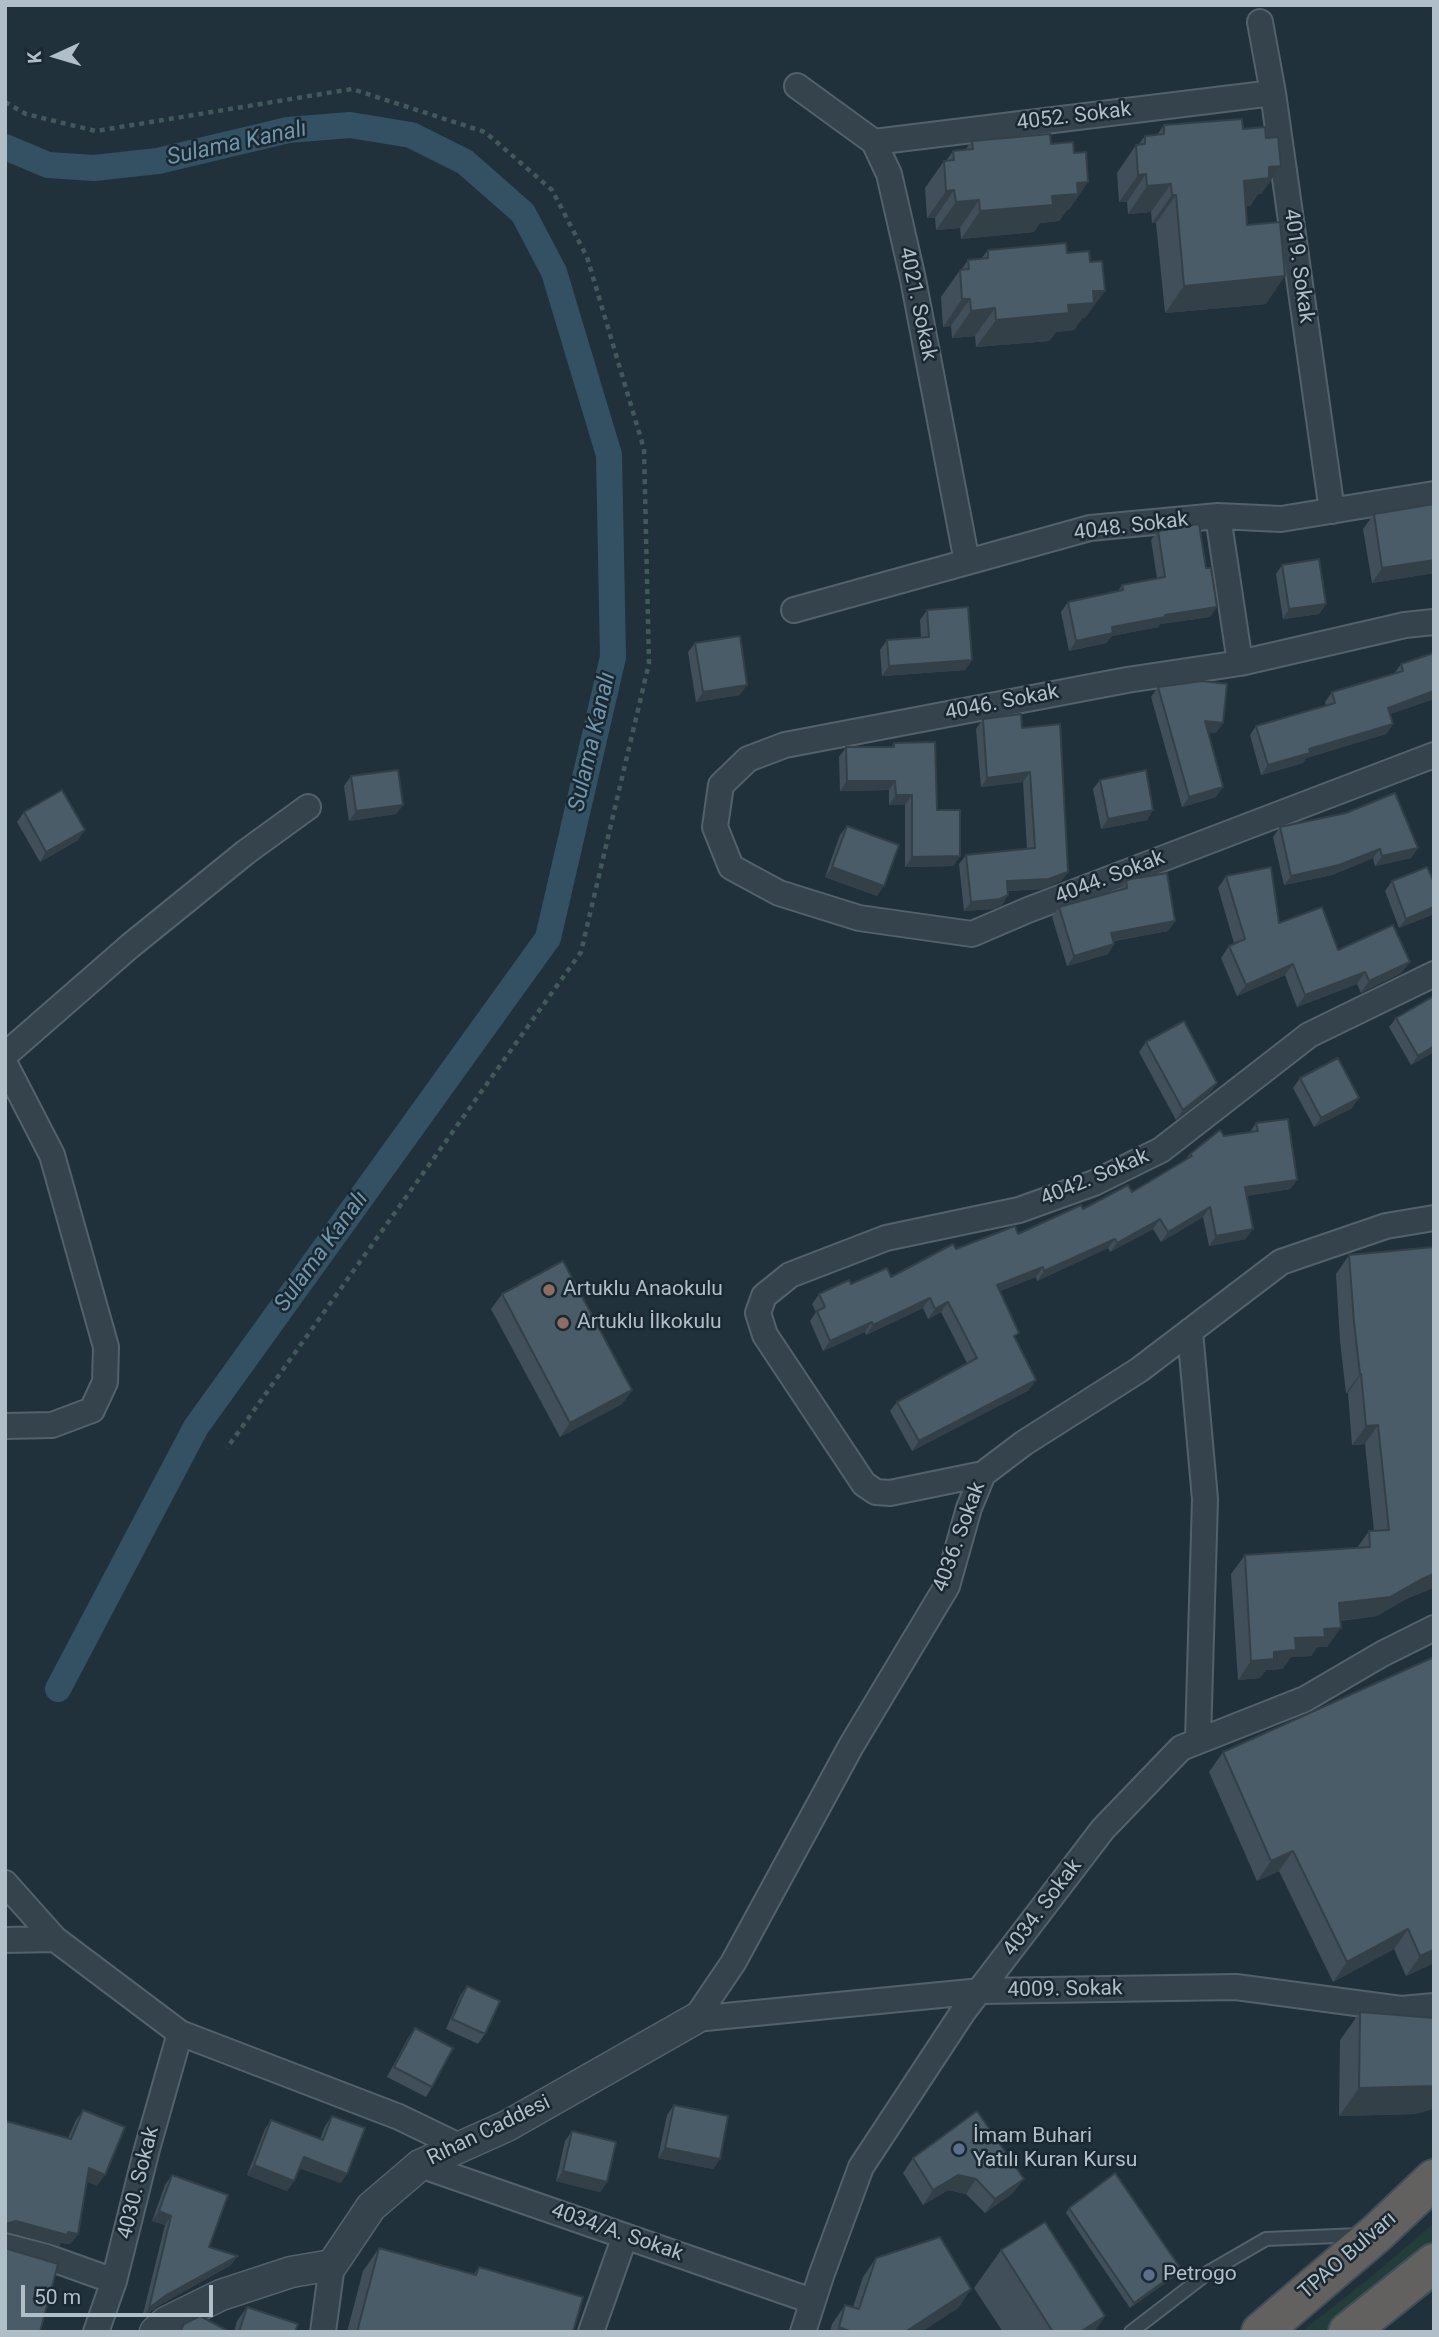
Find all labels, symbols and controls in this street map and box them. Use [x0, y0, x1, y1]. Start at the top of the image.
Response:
north arrow [21, 21, 91, 91]
text: K [23, 51, 46, 64]
street label: 4052. Sokak [1015, 97, 1133, 137]
water label: Sulama Kanalı [165, 116, 309, 172]
street label: 4019. Sokak [1278, 207, 1318, 325]
street label: 4021. Sokak [893, 245, 941, 363]
street label: 4048. Sokak [1072, 507, 1190, 547]
water label: Sulama Kanalı [564, 670, 622, 814]
street label: 4046. Sokak [943, 680, 1061, 726]
street label: 4044. Sokak [1052, 846, 1168, 910]
street label: 4042. Sokak [1037, 1144, 1153, 1212]
water label: Sulama Kanalı [269, 1186, 375, 1318]
place label: Artuklu Anaokulu [563, 1277, 723, 1303]
marker: Artuklu Anaokulu [541, 1282, 557, 1298]
place label: Artuklu İlkokulu [577, 1310, 722, 1336]
marker: Artuklu İlkokulu [555, 1315, 571, 1331]
street label: 4036. Sokak [928, 1479, 992, 1595]
street label: 4034. Sokak [998, 1854, 1088, 1962]
street label: 4009. Sokak [1007, 1976, 1123, 2004]
street label: Rıhan Caddesi [423, 2090, 555, 2172]
street label: 4030. Sokak [113, 2124, 165, 2242]
place label: İmam Buhari Yatılı Kuran Kursu [973, 2124, 1137, 2174]
marker: İmam Buhari Yatılı Kuran Kursu [951, 2141, 967, 2157]
street label: 4034/A. Sokak [548, 2199, 686, 2267]
street label: TPAO Bulvarı [1294, 2207, 1402, 2305]
place label: Petrogo [1163, 2262, 1237, 2288]
marker: Petrogo [1141, 2267, 1157, 2283]
scale bar [24, 2270, 217, 2314]
text: 50 m [34, 2285, 81, 2309]

